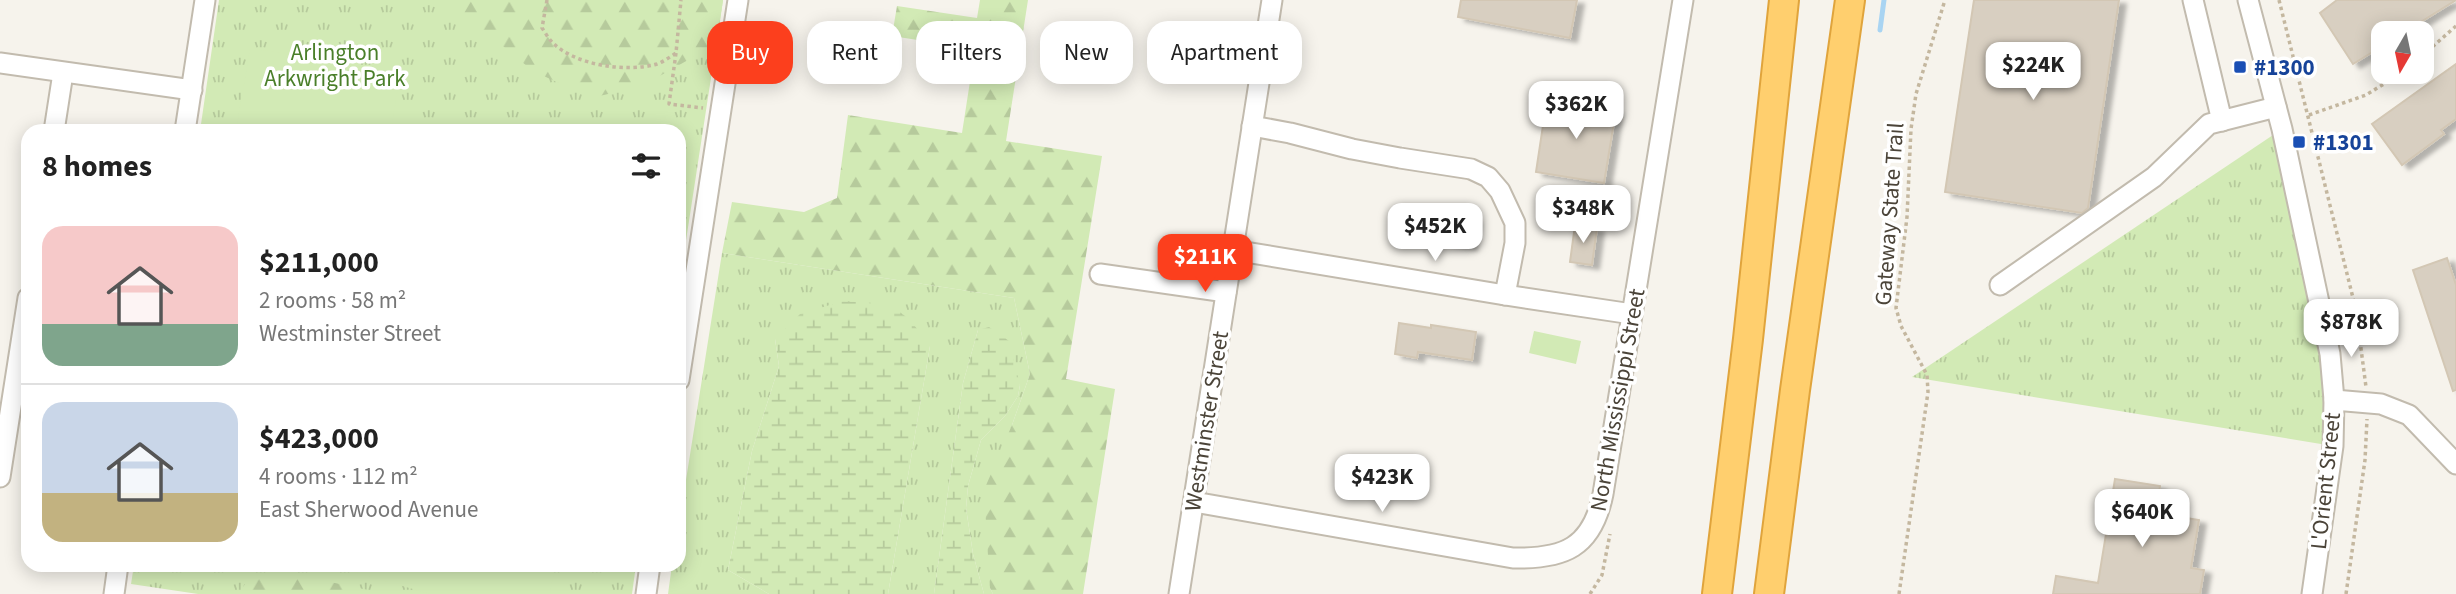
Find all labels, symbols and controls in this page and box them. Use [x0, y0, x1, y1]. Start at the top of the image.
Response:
chip: Buy [707, 21, 793, 84]
chip: Rent [807, 21, 902, 84]
chip: Filters [916, 21, 1026, 84]
chip: New [1040, 21, 1133, 84]
chip: Apartment [1147, 21, 1302, 84]
north arrow [2371, 21, 2434, 84]
map controls [2371, 21, 2434, 84]
park label: Arlington Arkwright Park [264, 36, 406, 95]
pin: $224K [1984, 42, 2082, 102]
text: $224K [2002, 48, 2064, 81]
place label: #1300 [2254, 51, 2315, 84]
marker: #1300 [2232, 59, 2248, 75]
pin: $362K [1527, 82, 1625, 141]
text: $362K [1545, 87, 1607, 120]
street label: Gateway State Trail [1867, 121, 1912, 307]
place label: #1301 [2313, 126, 2374, 159]
marker: #1301 [2291, 134, 2307, 150]
text: 8 homes [42, 145, 152, 188]
icon: filters [627, 147, 665, 185]
pin: $348K [1534, 186, 1632, 245]
text: $348K [1552, 191, 1614, 224]
pin: $452K [1386, 204, 1484, 263]
text: $452K [1404, 209, 1466, 242]
pin: $211K [1156, 234, 1254, 294]
text: $211K [1174, 240, 1236, 273]
text: $211,000 [259, 241, 379, 284]
icon: home [98, 254, 182, 338]
text: 2 rooms · 58 m² [259, 284, 406, 317]
street label: North Mississippi Street [1582, 286, 1653, 514]
pin: $878K [2302, 300, 2400, 359]
text: $878K [2320, 305, 2382, 338]
text: Westminster Street [259, 317, 441, 350]
street label: Westminster Street [1176, 328, 1237, 514]
street label: L'Orient Street [2302, 411, 2349, 551]
text: $423,000 [259, 417, 379, 460]
icon: home [98, 430, 182, 514]
pin: $423K [1333, 454, 1431, 514]
text: 4 rooms · 112 m² [259, 460, 418, 493]
text: $423K [1351, 460, 1413, 493]
pin: $640K [2093, 490, 2191, 549]
text: East Sherwood Avenue [259, 493, 479, 526]
text: $640K [2111, 495, 2173, 528]

